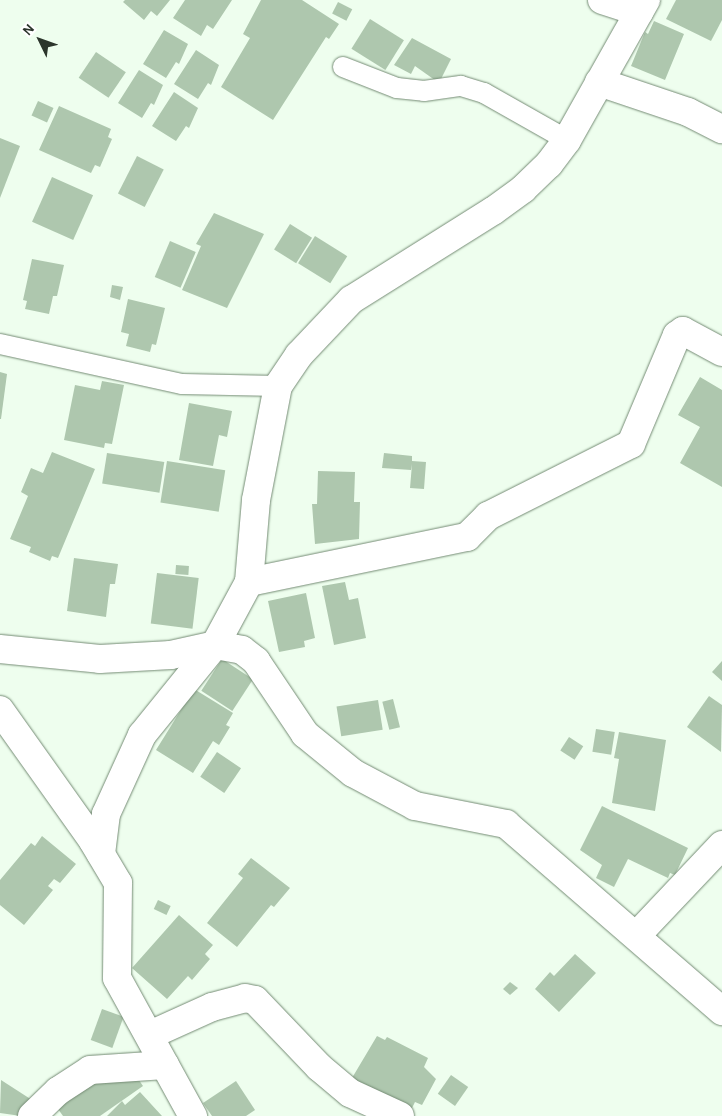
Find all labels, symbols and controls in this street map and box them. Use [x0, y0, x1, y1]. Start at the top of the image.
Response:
north arrow [15, 15, 65, 65]
text: N [20, 22, 37, 38]

